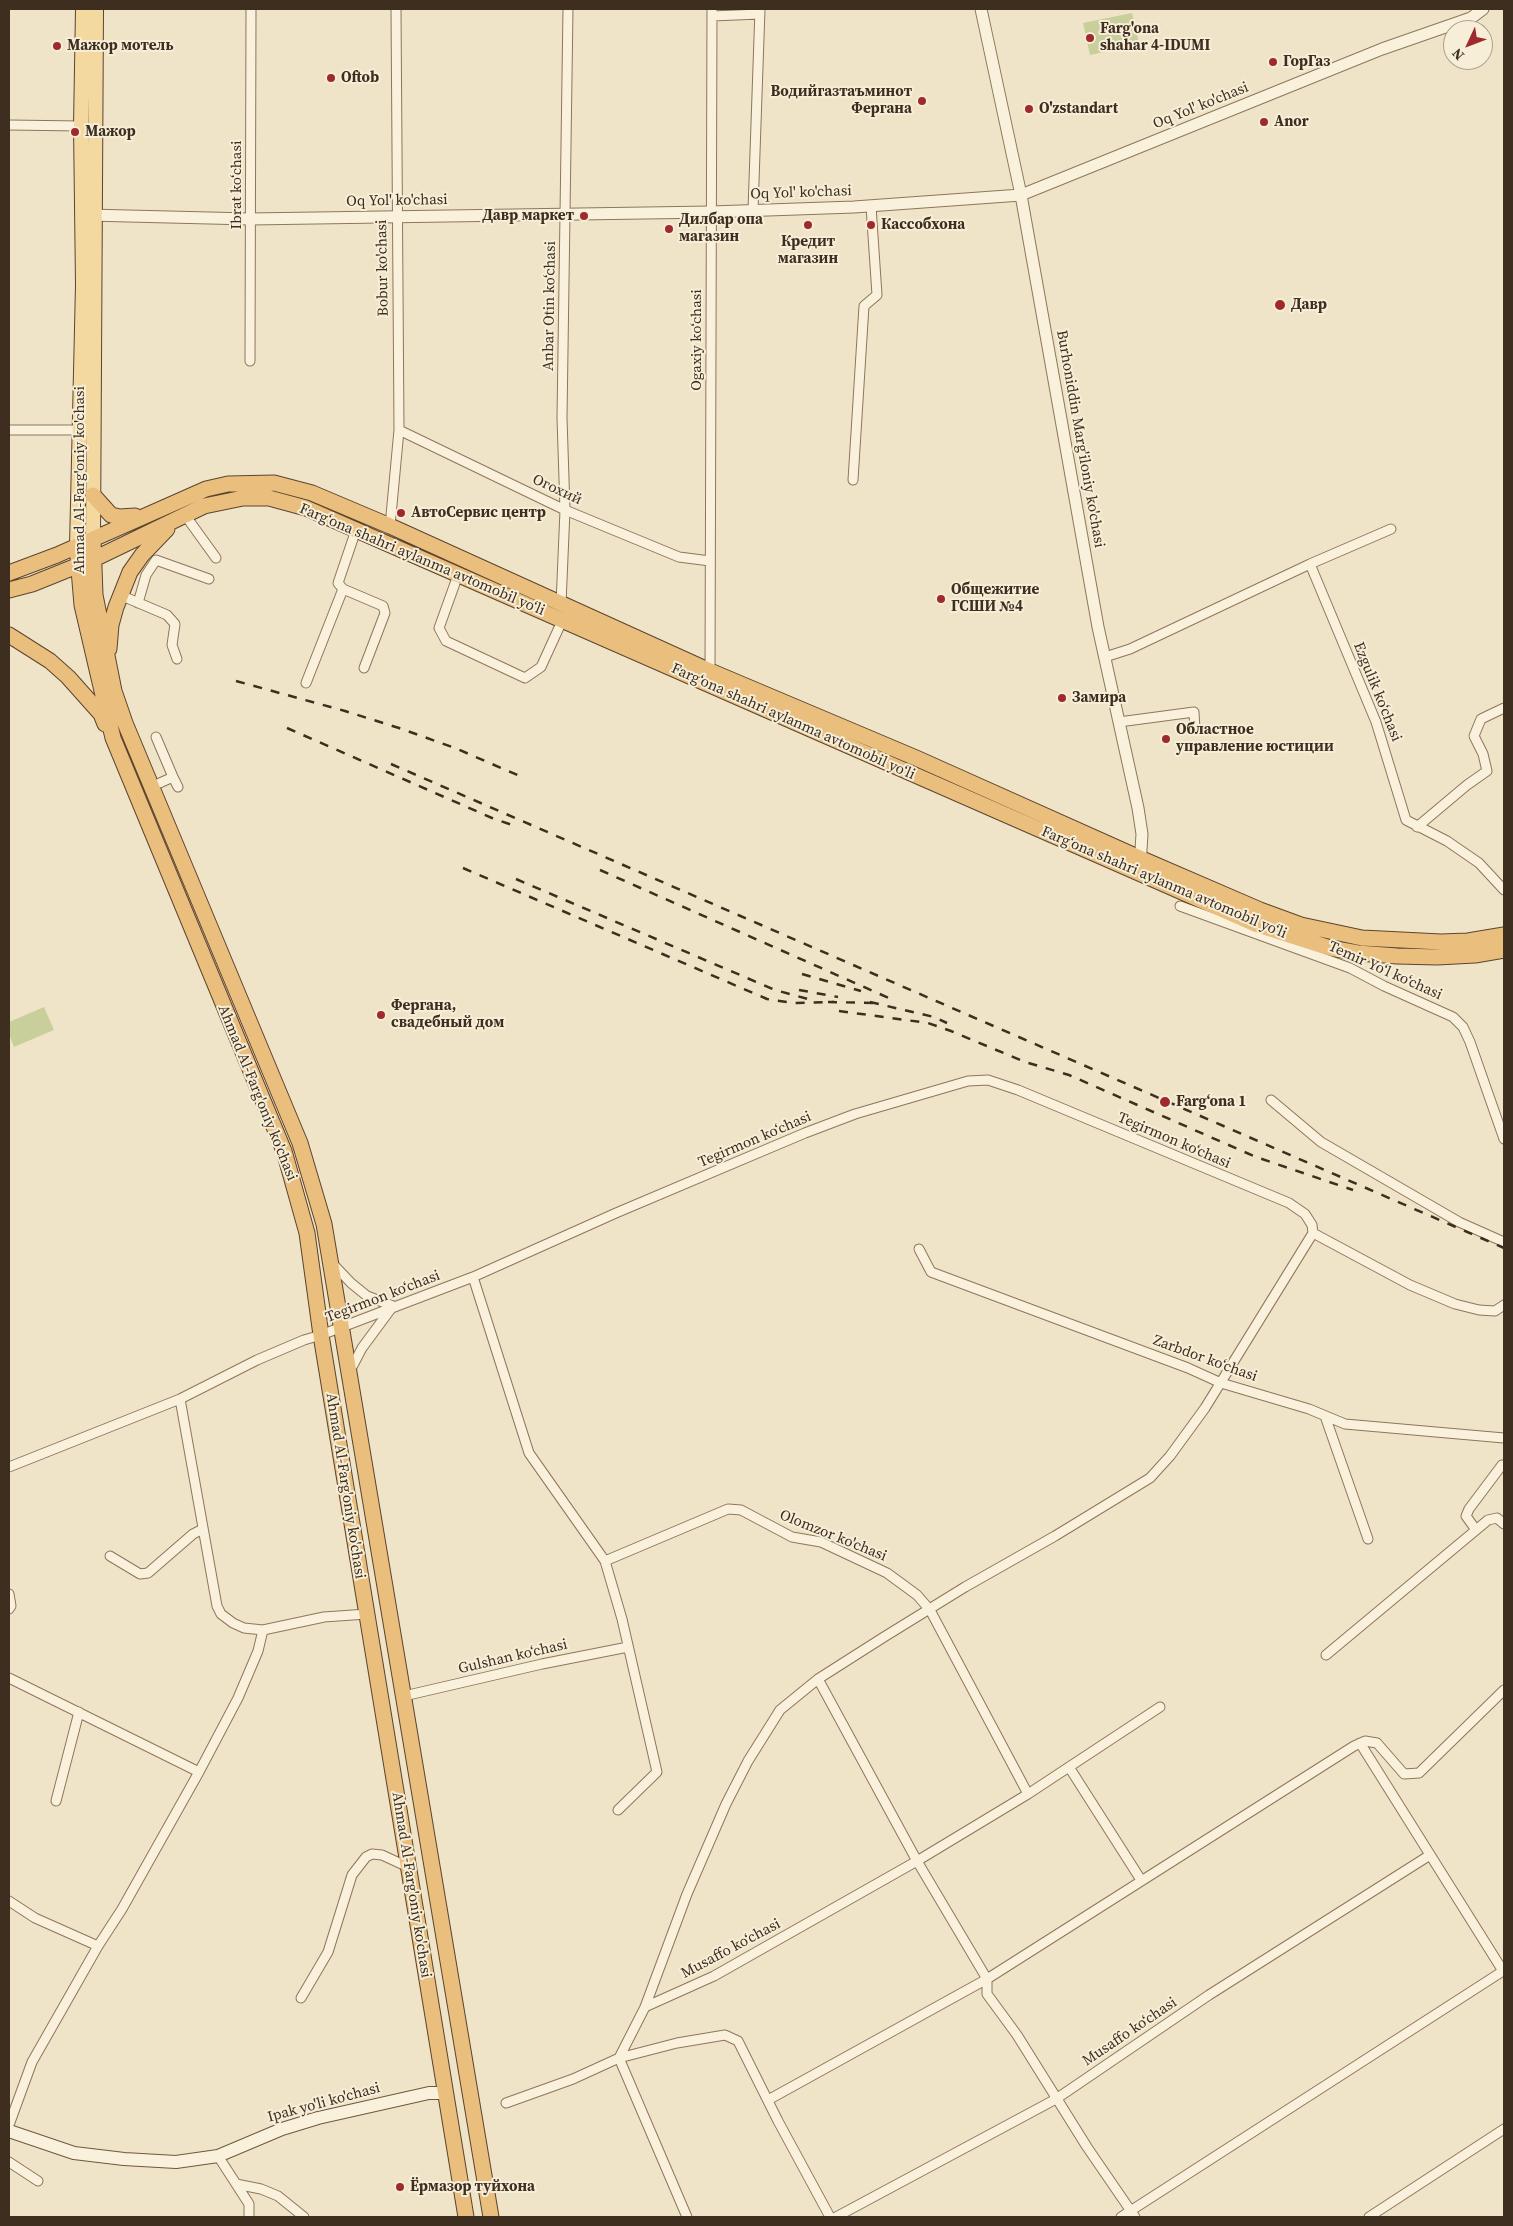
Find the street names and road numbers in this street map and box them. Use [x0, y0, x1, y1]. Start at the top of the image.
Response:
street label: Oq Yol' ko'chasi [1151, 79, 1251, 133]
street label: Ibrat koʻchasi [228, 141, 246, 229]
street label: Oq Yol' ko'chasi [750, 182, 852, 204]
street label: Oq Yol' ko'chasi [346, 191, 448, 211]
street label: Bobur ko'chasi [373, 219, 393, 317]
street label: Anbar Otin koʻchasi [540, 241, 560, 371]
street label: Ogaxiy koʻchasi [688, 289, 706, 391]
street label: Burhoniddin Marg'iloniy ko'chasi [1052, 329, 1108, 549]
street label: Ahmad Al-Farg'oniy ko'chasi [71, 386, 89, 574]
street label: Огохий [529, 471, 585, 509]
street label: Fargʻona shahri aylanma avtomobil yoʻli [297, 500, 547, 620]
street label: Ezgulik koʻchasi [1349, 640, 1405, 744]
street label: Fargʻona shahri aylanma avtomobil yoʻli [668, 660, 918, 784]
street label: Fargʻona shahri aylanma avtomobil yoʻli [1039, 823, 1289, 943]
street label: Temir Yoʻl koʻchasi [1325, 938, 1445, 1004]
street label: Ahmad Al-Farg'oniy ko'chasi [213, 1002, 301, 1184]
street label: Tegirmon koʻchasi [696, 1108, 814, 1172]
street label: Tegirmon koʻchasi [1115, 1109, 1233, 1173]
street label: Tegirmon koʻchasi [323, 1267, 443, 1327]
street label: Zarbdor koʻchasi [1150, 1332, 1260, 1386]
street label: Ahmad Al-Farg'oniy ko'chasi [321, 1392, 369, 1580]
street label: Olomzor ko'chasi [777, 1506, 889, 1566]
street label: Gulshan koʻchasi [457, 1636, 569, 1678]
street label: Ahmad Al-Farg'oniy ko'chasi [387, 1791, 435, 1979]
street label: Musaffo koʻchasi [678, 1915, 784, 1983]
street label: Musaffo koʻchasi [1079, 1994, 1181, 2070]
street label: Ipak yo'li ko'chasi [266, 2079, 382, 2127]

